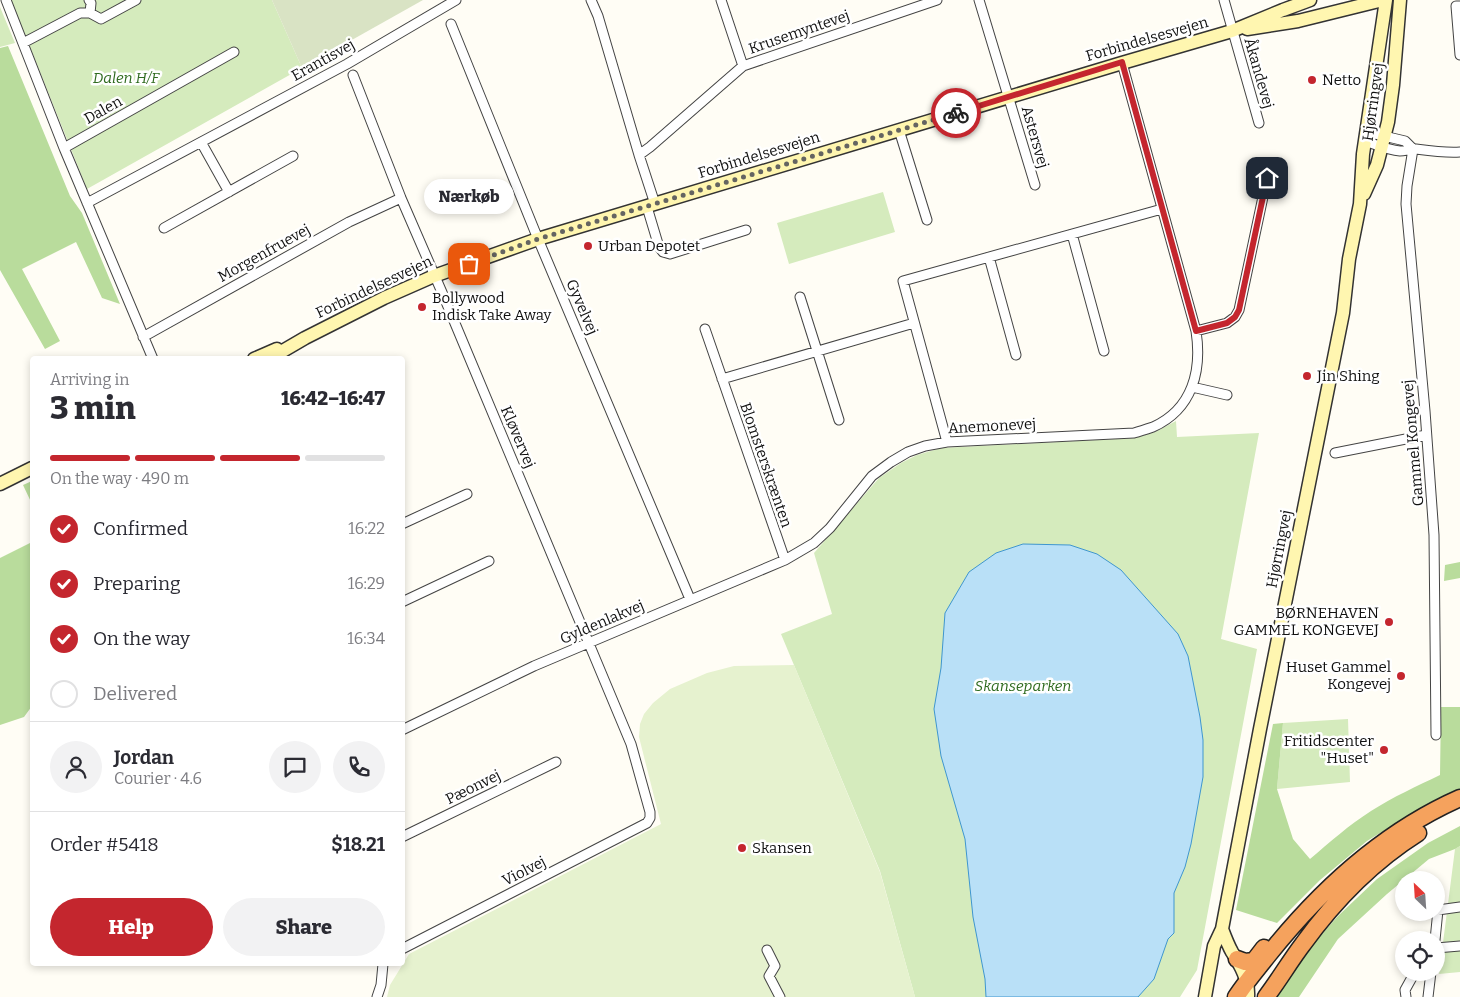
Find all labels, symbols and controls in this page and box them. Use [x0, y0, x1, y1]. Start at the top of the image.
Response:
street label: Krusemyntevej [746, 6, 852, 58]
street label: Forbindelsesvejen [1084, 13, 1211, 65]
street label: Erantisvej [288, 35, 358, 85]
street label: Åkandevej [1240, 36, 1278, 110]
street label: Hjørringvej [1359, 62, 1387, 142]
park label: Dalen H/F [93, 69, 160, 87]
place label: Netto [1322, 71, 1361, 89]
marker: Netto [1306, 74, 1318, 86]
courier [931, 88, 981, 138]
street label: Dalen [81, 92, 126, 128]
icon: bike [942, 99, 970, 127]
street label: Astersvej [1018, 104, 1052, 170]
street label: Forbindelsesvejen [696, 128, 823, 182]
pin [1246, 157, 1288, 199]
icon: home [1253, 164, 1281, 192]
callout: Nærkøb [424, 179, 514, 214]
text: Nærkøb [438, 187, 500, 206]
street label: Morgenfruevej [215, 220, 313, 286]
place label: Urban Depotet [598, 237, 701, 255]
marker: Urban Depotet [582, 240, 594, 252]
pin [448, 243, 490, 285]
icon: bag [455, 250, 483, 278]
street label: Forbindelsesvejen [313, 252, 436, 322]
street label: Gyvelvej [562, 277, 602, 337]
place label: Bollywood Indisk Take Away [432, 289, 551, 324]
marker: Bollywood Indisk Take Away [416, 301, 428, 313]
place label: Jin Shing [1316, 367, 1380, 385]
text: Arriving in [50, 370, 129, 389]
marker: Jin Shing [1301, 370, 1313, 382]
street label: Gammel Kongevej [1398, 379, 1428, 507]
text: 16:42–16:47 [281, 387, 385, 410]
text: 3 min [50, 389, 136, 427]
street label: Blomsterskrænten [736, 400, 796, 530]
street label: Kløvervej [497, 403, 539, 471]
street label: Anemonevej [948, 415, 1036, 437]
text: On the way · 490 m [50, 469, 189, 488]
street label: Hjørringvej [1263, 508, 1295, 590]
icon: check [50, 515, 78, 543]
text: Confirmed [93, 517, 188, 540]
text: 16:22 [348, 519, 385, 538]
icon: check [50, 570, 78, 598]
text: Preparing [93, 572, 181, 595]
text: 16:29 [348, 574, 385, 593]
street label: Gyldenlakvej [557, 596, 647, 648]
place label: BØRNEHAVEN GAMMEL KONGEVEJ [1234, 604, 1379, 639]
marker: BØRNEHAVEN GAMMEL KONGEVEJ [1383, 616, 1395, 628]
icon: check [50, 625, 78, 653]
text: On the way [93, 627, 190, 650]
text: 16:34 [347, 629, 385, 648]
place label: Huset Gammel Kongevej [1286, 658, 1391, 693]
marker: Huset Gammel Kongevej [1395, 670, 1407, 682]
park label: Skanseparken [975, 677, 1071, 695]
text: Delivered [93, 682, 177, 705]
place label: Fritidscenter "Huset" [1284, 732, 1374, 767]
button: person [50, 741, 102, 793]
button: chat [269, 741, 321, 793]
button: phone [333, 741, 385, 793]
marker: Fritidscenter "Huset" [1378, 744, 1390, 756]
text: Jordan [114, 746, 174, 769]
street label: Pæonvej [443, 766, 503, 808]
text: Courier · 4.6 [114, 769, 202, 788]
text: Order #5418 [50, 833, 159, 856]
text: $18.21 [331, 833, 385, 856]
place label: Skansen [752, 839, 812, 857]
marker: Skansen [736, 842, 748, 854]
street label: Violvej [499, 852, 549, 890]
north arrow [1395, 871, 1445, 921]
map controls [1395, 871, 1445, 981]
button: Help [50, 898, 213, 956]
button: Share [223, 898, 385, 956]
button: locate [1395, 931, 1445, 981]

